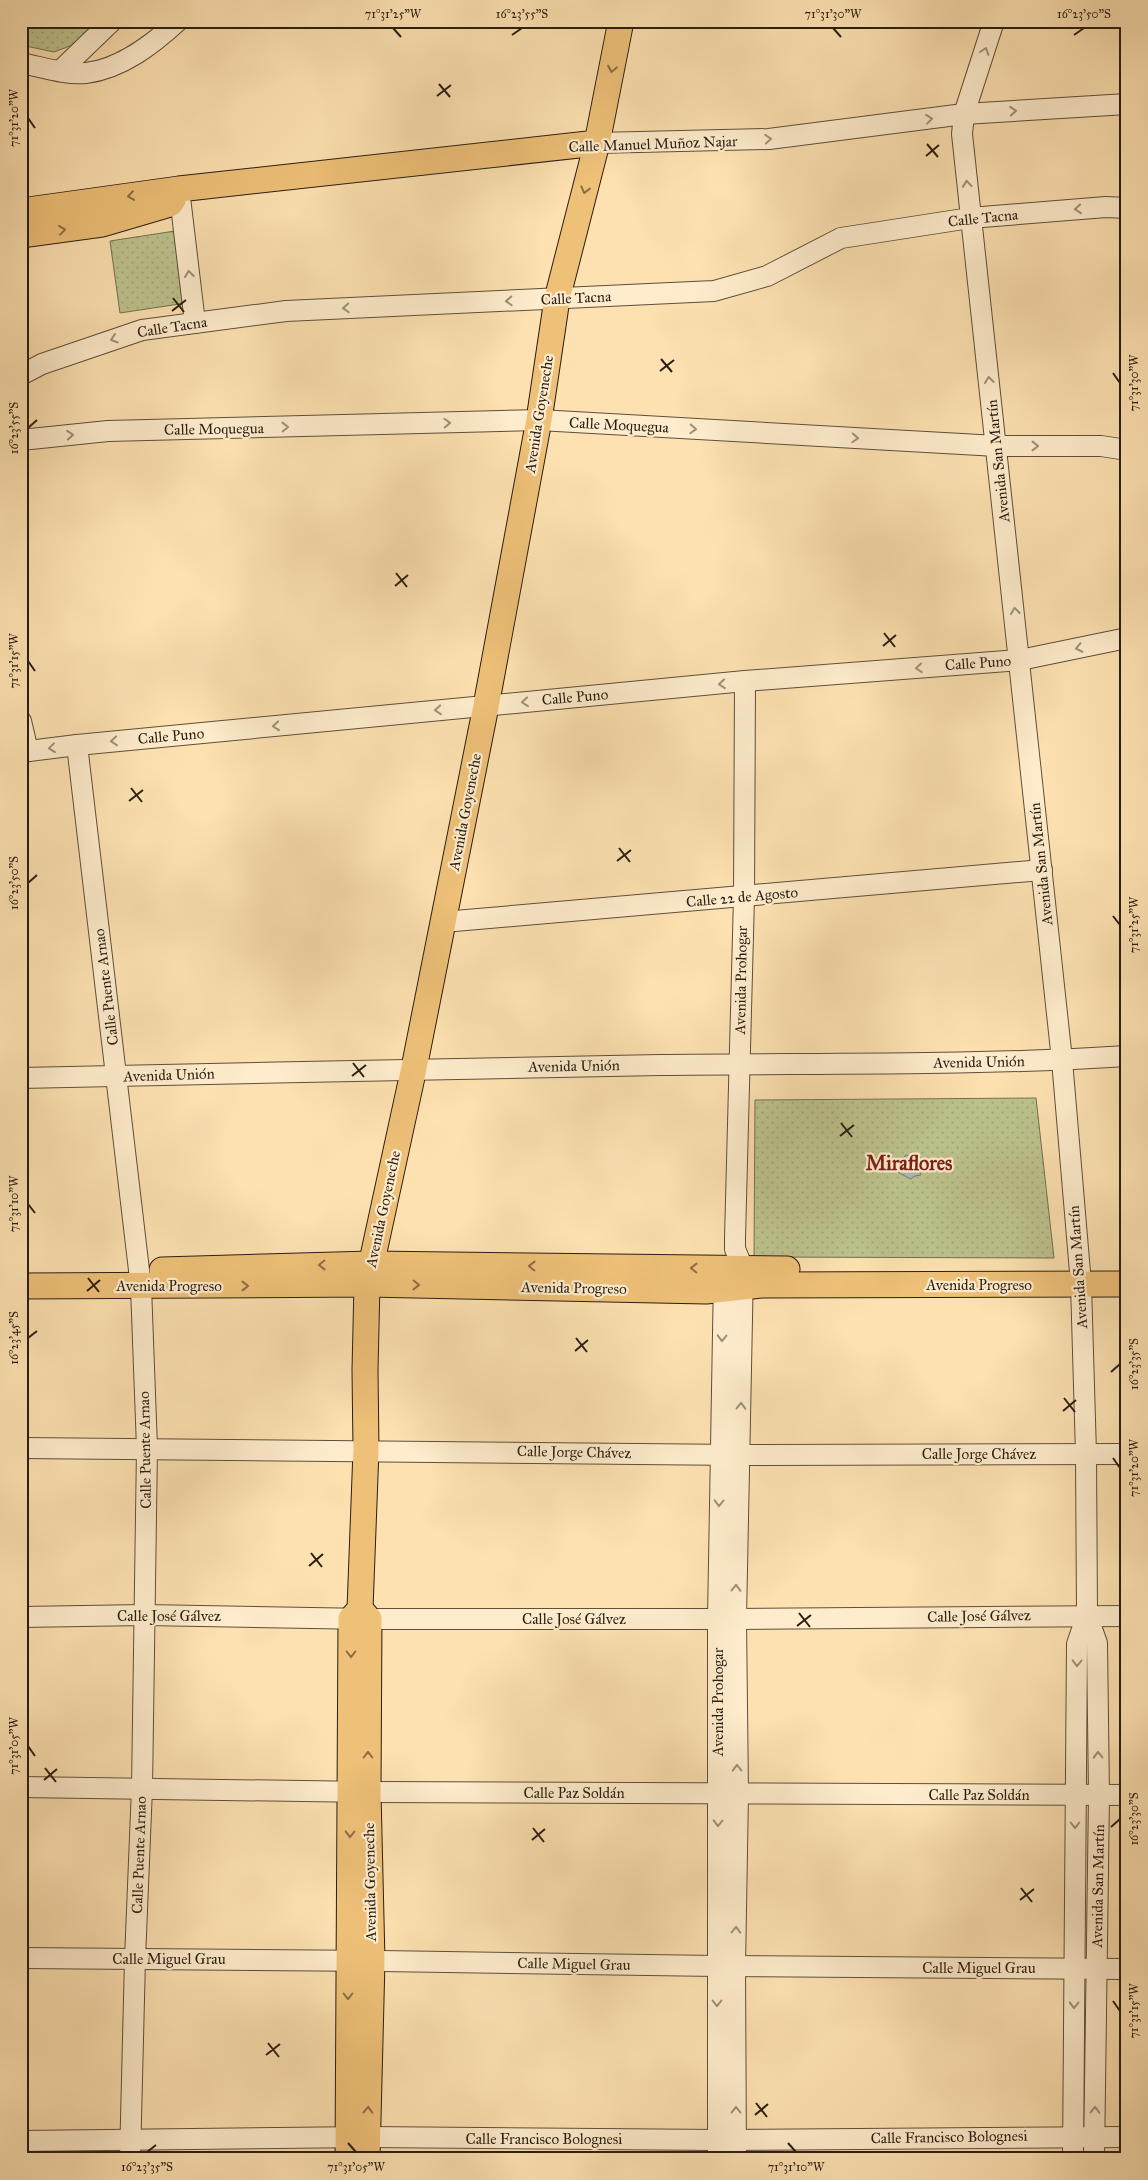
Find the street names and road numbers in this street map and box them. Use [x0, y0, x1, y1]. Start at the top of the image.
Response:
street label: Calle Manuel Muñoz Najar [568, 132, 738, 156]
street label: Calle Tacna [947, 205, 1020, 231]
street label: Calle Tacna [540, 287, 612, 309]
street label: Calle Tacna [136, 312, 209, 341]
street label: Avenida Goyeneche [521, 354, 557, 475]
street label: Avenida San Martín [983, 399, 1014, 524]
street label: Calle Moquegua [569, 413, 670, 438]
street label: Calle Moquegua [164, 419, 265, 440]
street label: Calle Puno [944, 652, 1012, 674]
street label: Calle Puno [541, 685, 609, 709]
street label: Calle Puno [137, 724, 205, 748]
street label: Avenida Goyeneche [445, 752, 485, 873]
street label: Avenida San Martín [1026, 802, 1057, 927]
street label: Calle 22 de Agosto [685, 883, 799, 911]
street label: Avenida Prohogar [731, 925, 751, 1035]
street label: Calle Puente Arnao [90, 927, 122, 1046]
street label: Avenida Unión [932, 1052, 1025, 1072]
street label: Avenida Unión [527, 1056, 620, 1076]
street label: Avenida Unión [122, 1064, 215, 1086]
street label: Avenida Goyeneche [362, 1149, 404, 1270]
street label: Avenida San Martín [1065, 1205, 1091, 1330]
street label: Avenida Progreso [925, 1276, 1032, 1294]
street label: Avenida Progreso [115, 1277, 222, 1295]
street label: Avenida Progreso [520, 1278, 627, 1298]
street label: Calle Puente Arnao [135, 1391, 155, 1509]
street label: Calle Jorge Chávez [517, 1442, 631, 1463]
street label: Calle Jorge Chávez [922, 1445, 1036, 1464]
street label: Calle José Gálvez [927, 1606, 1031, 1627]
street label: Calle José Gálvez [117, 1607, 221, 1626]
street label: Calle José Gálvez [522, 1610, 626, 1629]
street label: Avenida Prohogar [709, 1647, 727, 1757]
street label: Calle Paz Soldán [523, 1784, 625, 1802]
street label: Calle Paz Soldán [928, 1786, 1030, 1804]
street label: Calle Puente Arnao [128, 1796, 150, 1914]
street label: Avenida Goyeneche [360, 1822, 380, 1943]
street label: Avenida San Martín [1088, 1824, 1108, 1949]
street label: Calle Miguel Grau [112, 1950, 226, 1968]
street label: Calle Miguel Grau [517, 1954, 631, 1974]
street label: Calle Miguel Grau [922, 1959, 1036, 1977]
street label: Calle Francisco Bolognesi [870, 2127, 1028, 2147]
street label: Calle Francisco Bolognesi [466, 2130, 622, 2148]

